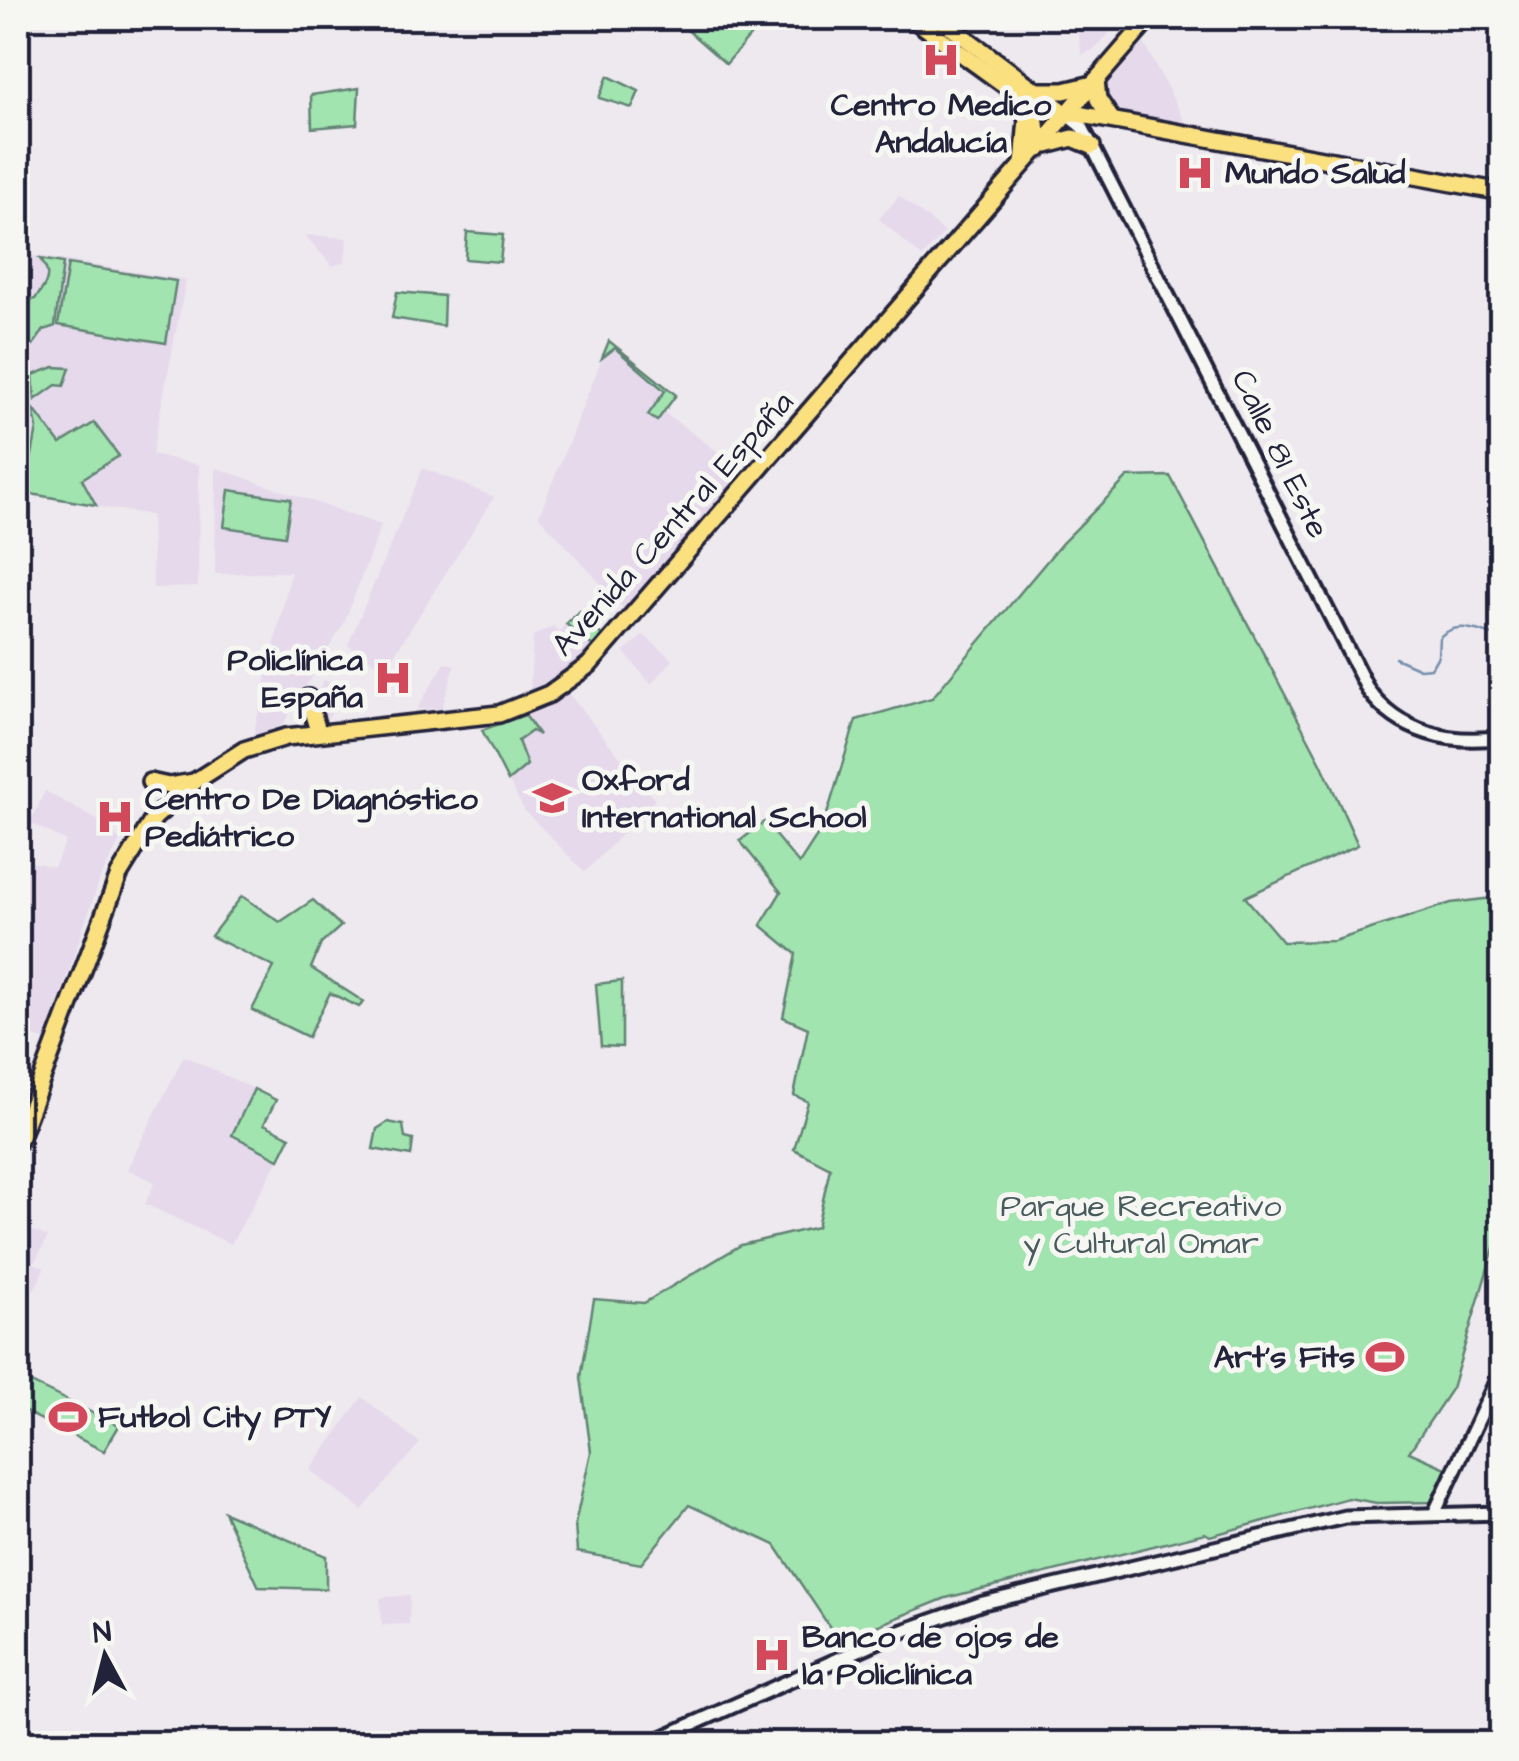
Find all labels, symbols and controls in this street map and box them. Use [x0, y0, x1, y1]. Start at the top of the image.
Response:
hospital icon: Centro Medico Andalucía [920, 39, 962, 81]
place label: Centro Medico Andalucía [831, 83, 1052, 165]
place label: Mundo Salud [1225, 151, 1406, 196]
hospital icon: Mundo Salud [1174, 152, 1216, 194]
street label: Calle 81 Este [1220, 362, 1340, 546]
street label: Avenida Central España [542, 382, 804, 666]
place label: Policlínica España [227, 638, 364, 720]
hospital icon: Policlínica España [372, 657, 414, 699]
place label: Oxford International School [582, 758, 867, 840]
place label: Centro De Diagnóstico Pediátrico [145, 777, 479, 859]
school or university icon: Oxford International School [531, 777, 573, 819]
hospital icon: Centro De Diagnóstico Pediátrico [94, 796, 136, 838]
park label: Parque Recreativo y Cultural Omar [1000, 1184, 1282, 1266]
place label: Art's Fits [1214, 1335, 1355, 1380]
sports icon: Art's Fits [1364, 1336, 1406, 1378]
place label: Futbol City PTY [98, 1395, 332, 1441]
sports icon: Futbol City PTY [47, 1396, 89, 1438]
north arrow [55, 1606, 155, 1706]
text: N [91, 1612, 114, 1653]
place label: Banco de ojos de la Policlínica [802, 1615, 1059, 1697]
hospital icon: Banco de ojos de la Policlínica [751, 1634, 793, 1676]

